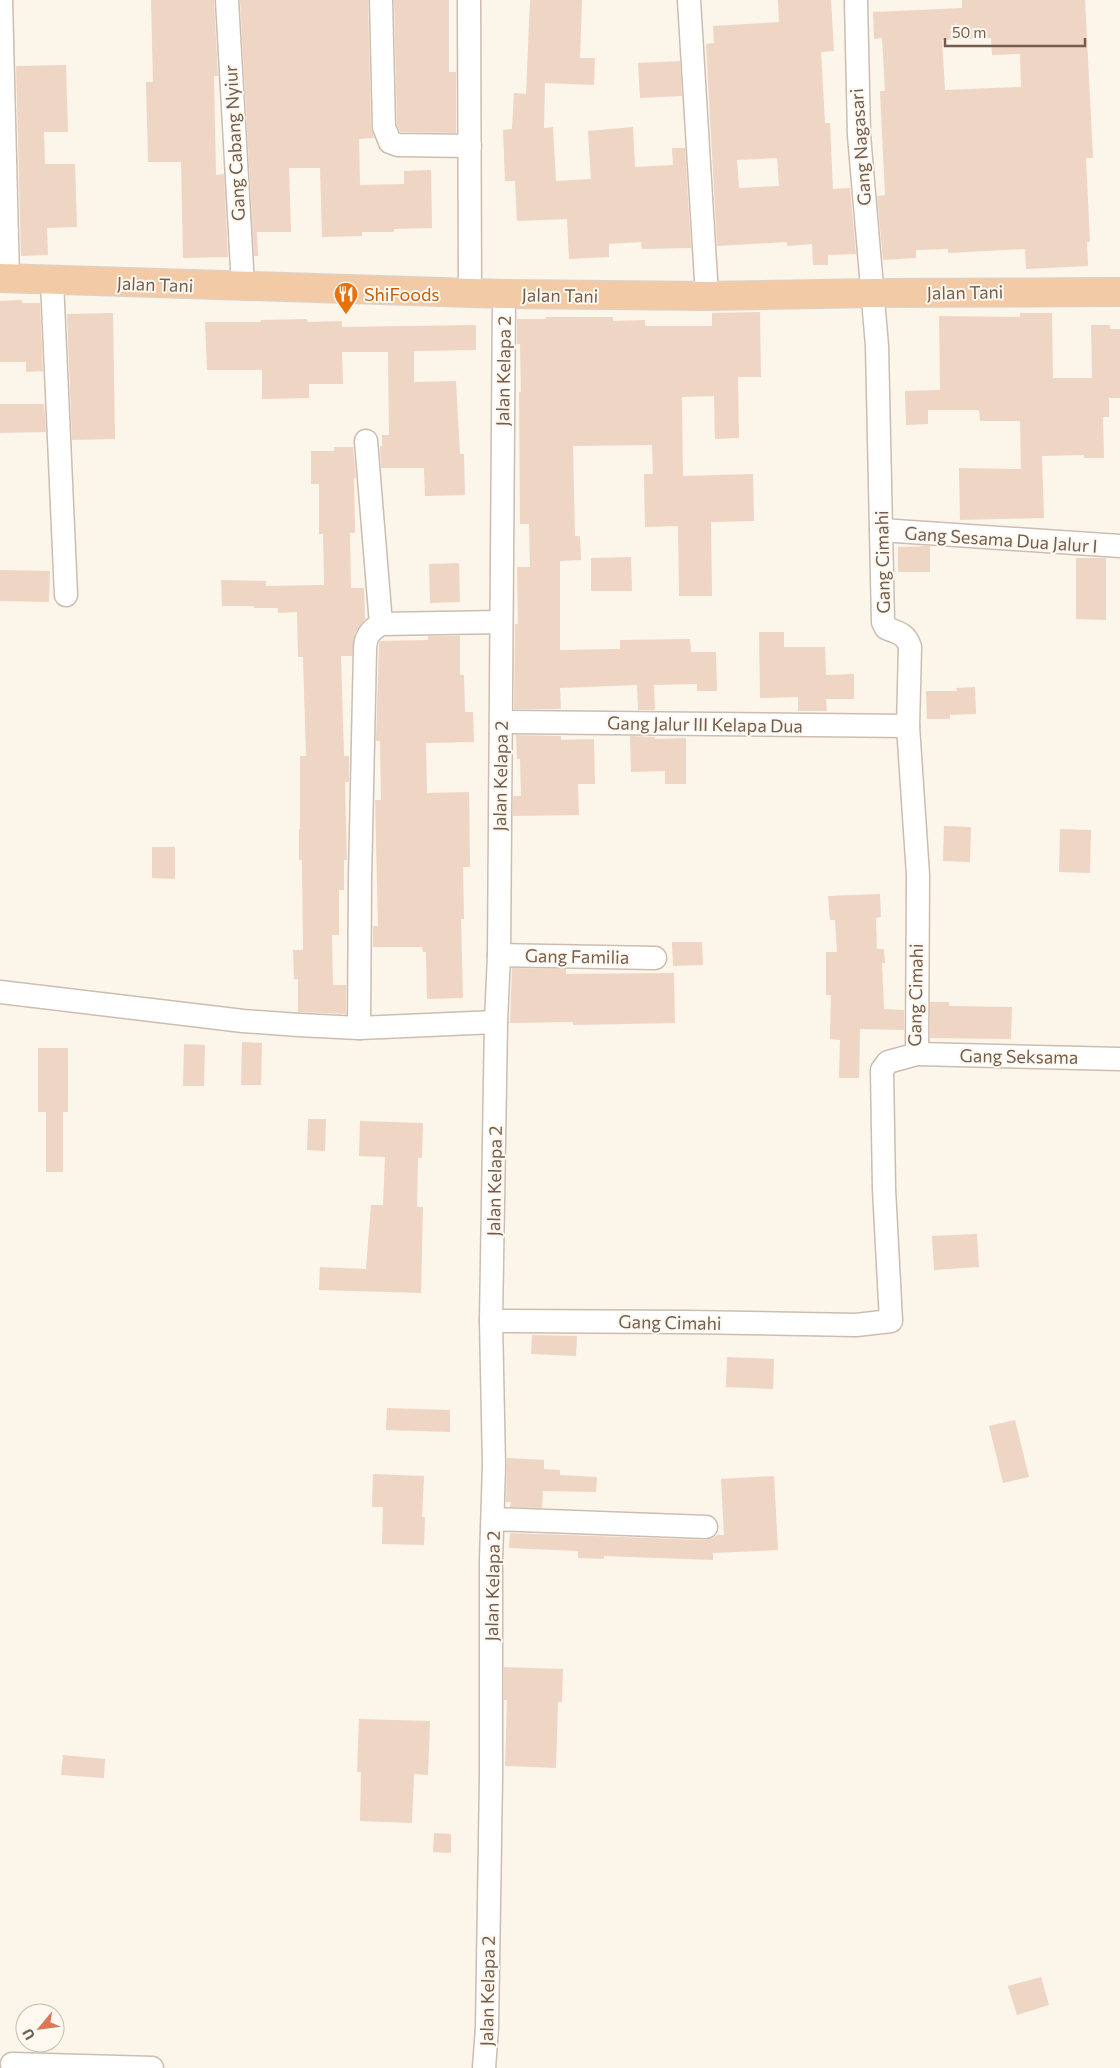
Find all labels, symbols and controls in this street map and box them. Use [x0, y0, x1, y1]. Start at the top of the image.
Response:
scale bar [945, 15, 1085, 47]
text: 50 m [952, 23, 986, 41]
street label: Gang Cabang Nyiur [219, 64, 249, 222]
street label: Gang Nagasari [845, 88, 875, 206]
street label: Jalan Tani [116, 272, 194, 296]
street label: Jalan Tani [926, 280, 1004, 304]
restaurant icon: ShiFoods [333, 281, 359, 315]
place label: ShiFoods [364, 283, 440, 305]
street label: Jalan Tani [521, 283, 599, 307]
street label: Jalan Kelapa 2 [491, 315, 515, 427]
street label: Gang Cimahi [870, 510, 894, 614]
street label: Gang Sesama Dua Jalur I [904, 521, 1098, 557]
street label: Gang Jalur III Kelapa Dua [607, 711, 803, 737]
street label: Jalan Kelapa 2 [488, 720, 512, 832]
street label: Gang Cimahi [903, 943, 927, 1047]
street label: Gang Familia [525, 944, 629, 968]
street label: Gang Seksama [959, 1044, 1079, 1068]
street label: Jalan Kelapa 2 [482, 1125, 506, 1237]
street label: Gang Cimahi [618, 1310, 722, 1334]
street label: Jalan Kelapa 2 [480, 1530, 504, 1642]
street label: Jalan Kelapa 2 [475, 1935, 499, 2047]
north arrow [15, 2003, 65, 2053]
text: U [18, 2026, 38, 2043]

